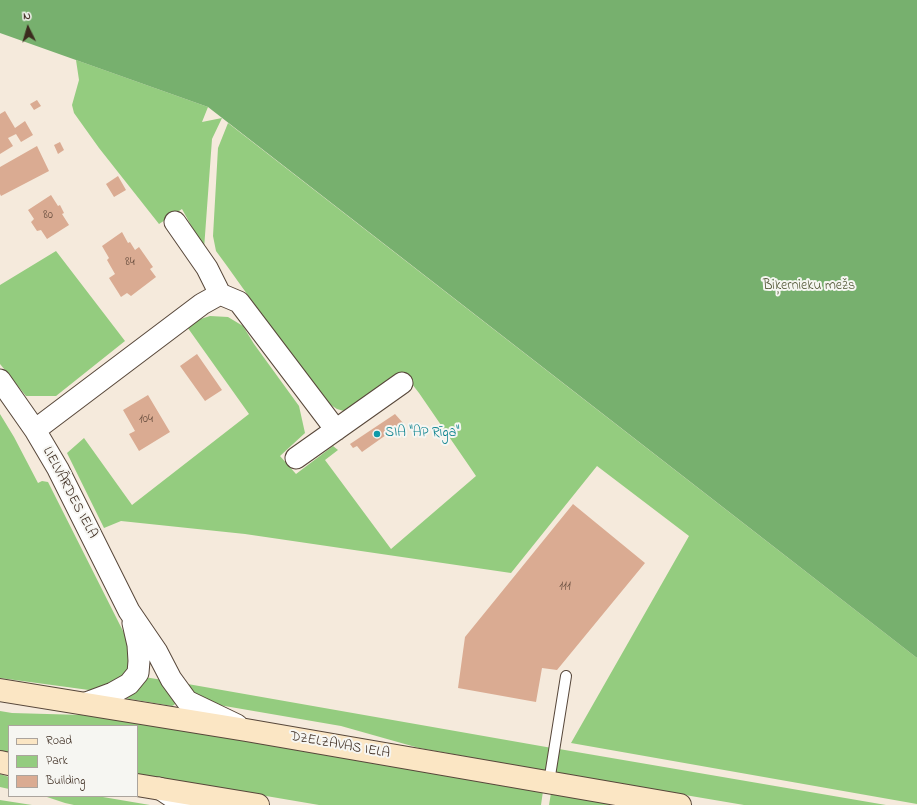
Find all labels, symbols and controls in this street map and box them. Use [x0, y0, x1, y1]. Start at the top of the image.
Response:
north arrow [8, 8, 48, 48]
text: N [23, 8, 31, 24]
house number: 80 [43, 209, 53, 223]
house number: 84 [125, 256, 135, 270]
park label: Biķernieku mežs [763, 279, 855, 295]
house number: 104 [139, 413, 153, 427]
place label: SIA "AP Rīga" [385, 426, 459, 442]
marker: SIA "AP Rīga" [372, 429, 382, 439]
street label: LIELVĀRDES IELA [38, 444, 100, 542]
house number: 111 [559, 580, 571, 594]
legend [8, 725, 138, 797]
street label: DZELZAVAS IELA [289, 729, 391, 763]
text: Road [46, 732, 72, 750]
text: Park [46, 752, 68, 770]
text: Building [46, 772, 85, 790]

